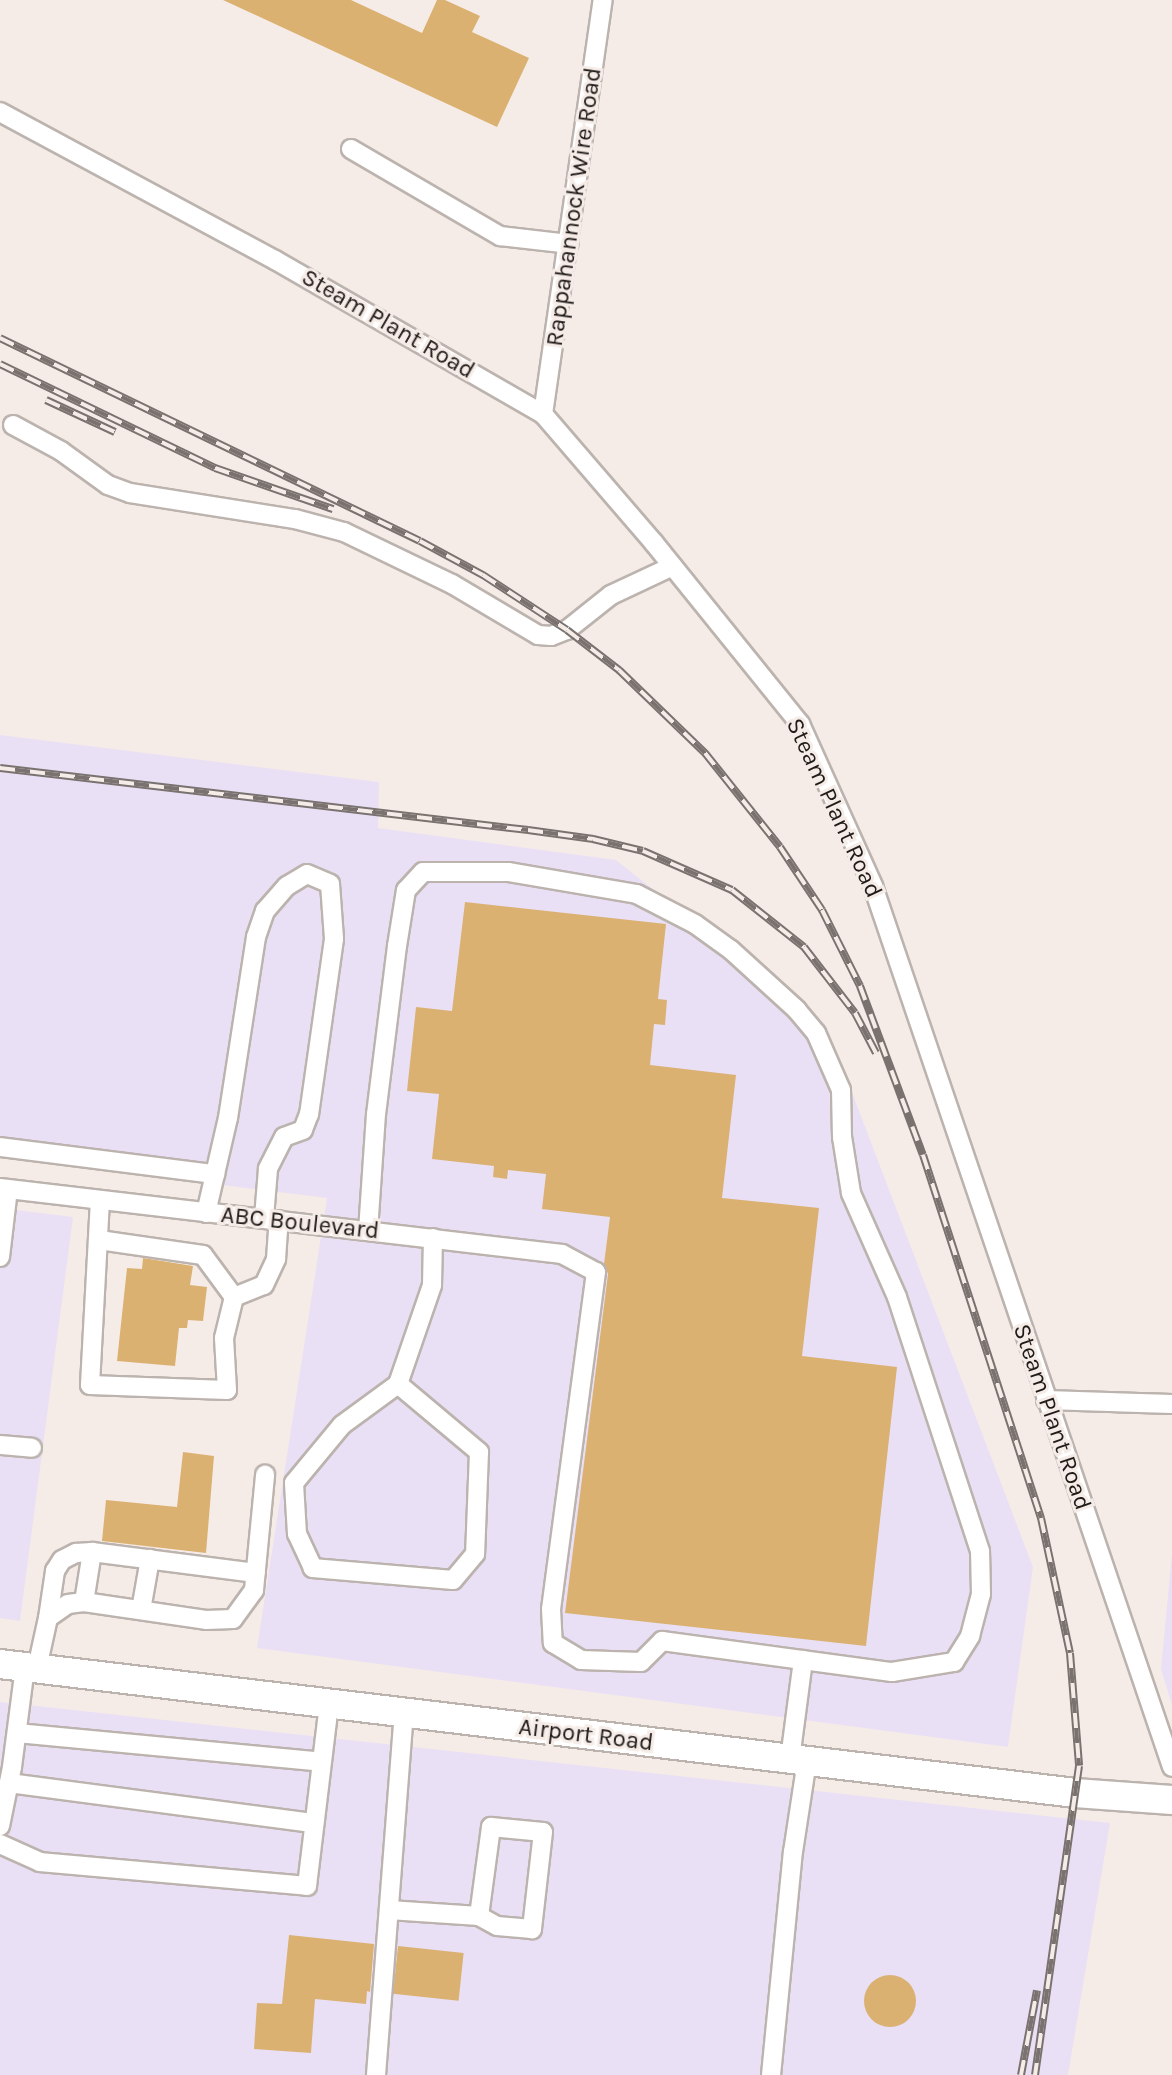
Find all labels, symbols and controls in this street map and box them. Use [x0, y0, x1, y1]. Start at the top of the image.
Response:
street label: Rappahannock Wire Road [540, 66, 608, 348]
street label: Steam Plant Road [296, 263, 480, 385]
street label: Steam Plant Road [780, 714, 888, 902]
street label: ABC Boulevard [219, 1200, 381, 1246]
street label: Steam Plant Road [1007, 1320, 1097, 1514]
street label: Airport Road [517, 1712, 655, 1758]

